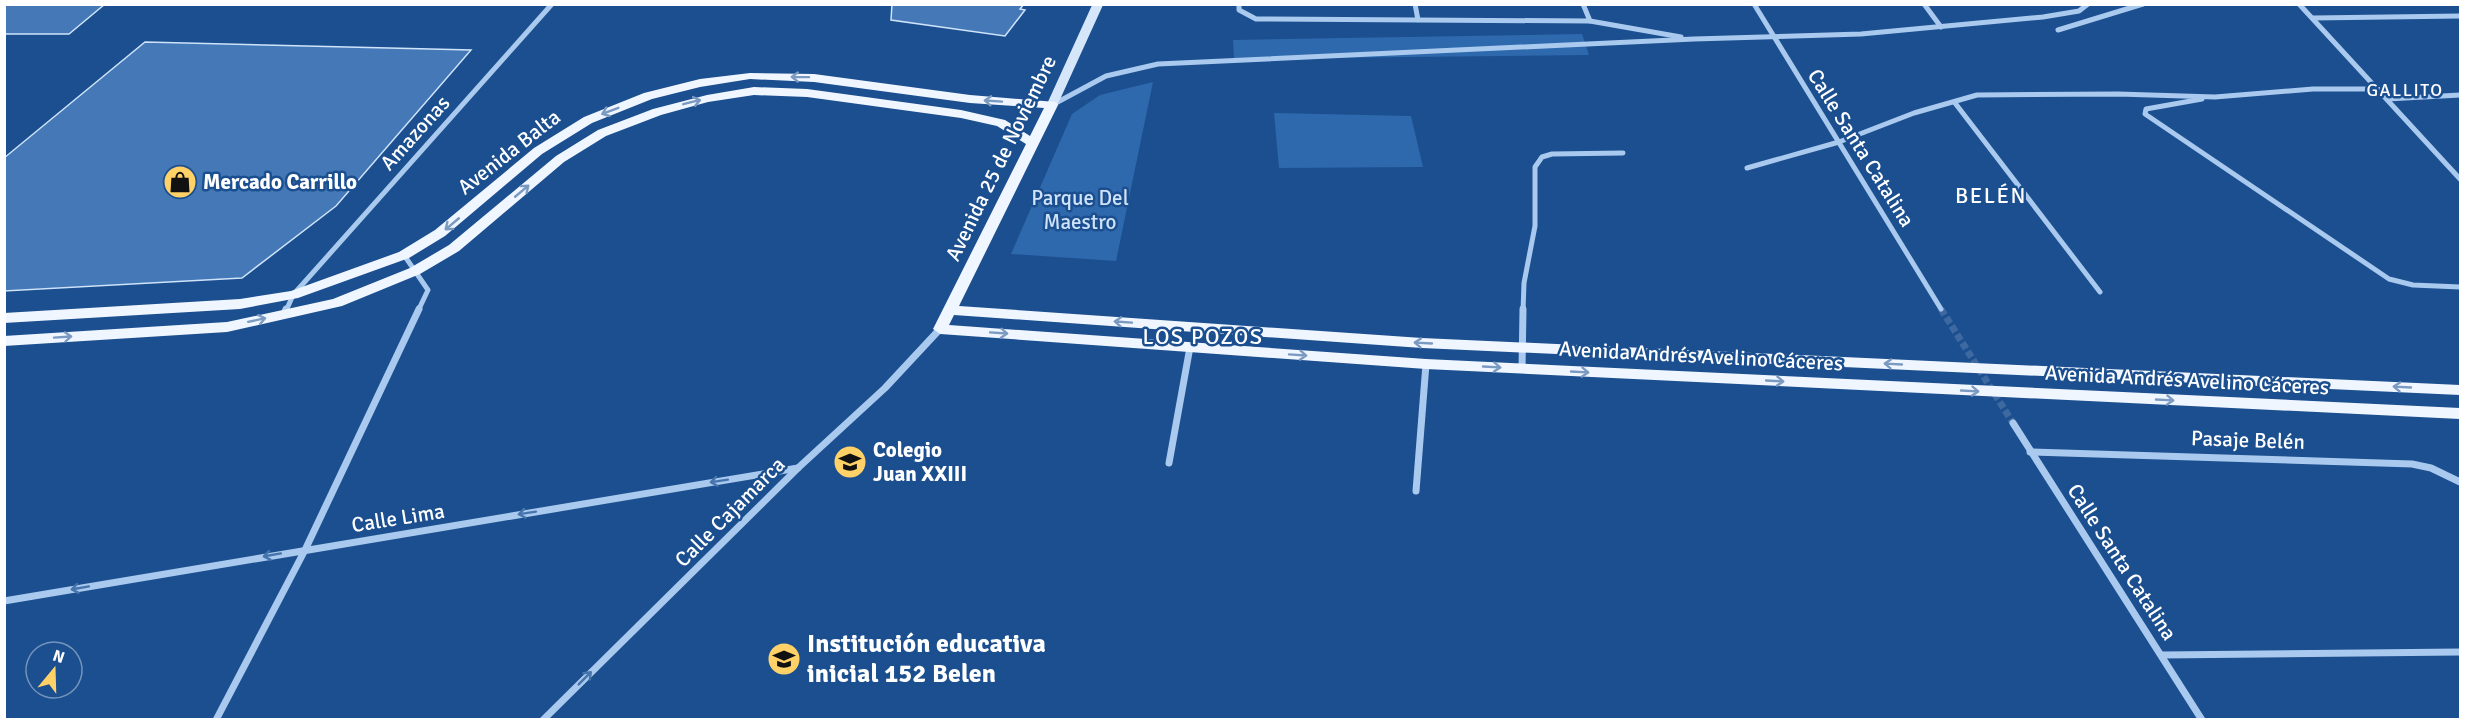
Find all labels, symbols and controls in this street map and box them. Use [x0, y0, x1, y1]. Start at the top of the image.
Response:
street label: Avenida 25 de Noviembre [940, 51, 1062, 265]
street label: Calle Santa Catalina [1802, 64, 1920, 232]
one-way arrow [790, 72, 810, 83]
district label: GALLITO [2367, 79, 2444, 101]
street label: Amazonas [375, 90, 455, 176]
one-way arrow [984, 95, 1004, 106]
one-way arrow [683, 96, 702, 108]
street label: Avenida Balta [453, 104, 565, 200]
one-way arrow [601, 106, 619, 117]
shop icon: Mercado Carrillo [162, 164, 198, 200]
place label: Mercado Carrillo [203, 169, 357, 195]
district label: BELÉN [1955, 182, 2027, 209]
one-way arrow [514, 185, 530, 198]
park label: Parque Del Maestro [1031, 185, 1129, 235]
one-way arrow [444, 217, 460, 230]
one-way arrow [247, 314, 266, 325]
one-way arrow [1114, 316, 1134, 327]
district label: LOS POZOS [1143, 323, 1264, 350]
one-way arrow [988, 328, 1008, 339]
one-way arrow [52, 331, 72, 342]
street label: Avenida Andrés Avelino Cáceres [1558, 336, 1844, 376]
one-way arrow [1413, 337, 1433, 348]
one-way arrow [1287, 349, 1307, 360]
one-way arrow [1883, 358, 1903, 369]
street label: Avenida Andrés Avelino Cáceres [2044, 360, 2330, 400]
one-way arrow [1482, 362, 1502, 373]
one-way arrow [1570, 366, 1590, 377]
one-way arrow [1765, 376, 1784, 387]
one-way arrow [2393, 382, 2413, 393]
one-way arrow [1959, 385, 1979, 396]
one-way arrow [2154, 395, 2174, 406]
street label: Pasaje Belén [2191, 425, 2305, 455]
place label: Colegio Juan XXIII [873, 437, 967, 487]
school or university icon: Colegio Juan XXIII [832, 444, 868, 480]
street label: Calle Cajamarca [669, 451, 791, 573]
one-way arrow [710, 476, 730, 487]
street label: Calle Santa Catalina [2062, 479, 2182, 645]
street label: Calle Lima [350, 498, 446, 538]
one-way arrow [517, 508, 537, 519]
one-way arrow [263, 550, 283, 561]
one-way arrow [71, 583, 90, 594]
place label: Institución educativa inicial 152 Belen [807, 628, 1046, 690]
north arrow [24, 640, 84, 700]
school or university icon: Institución educativa inicial 152 Belen [766, 641, 802, 677]
text: N [50, 645, 67, 668]
one-way arrow [577, 671, 592, 686]

